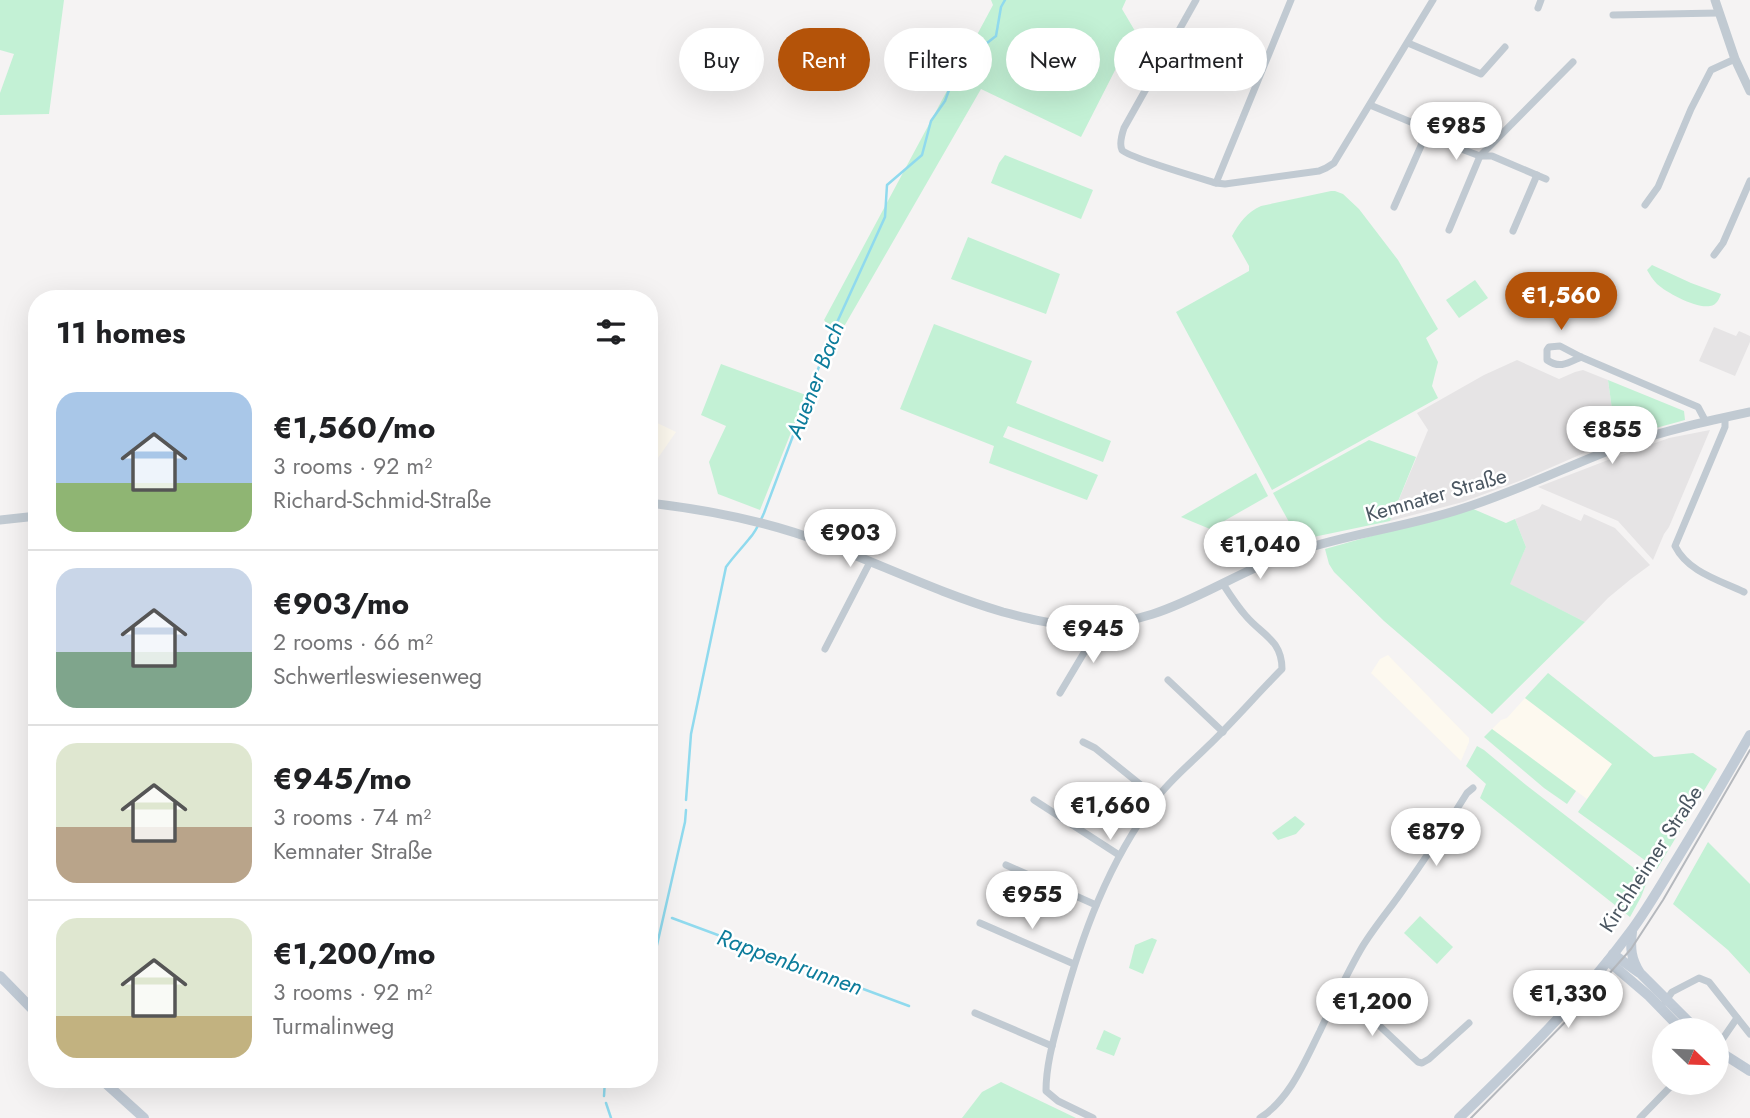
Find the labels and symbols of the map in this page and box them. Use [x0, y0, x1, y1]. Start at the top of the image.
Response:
pin: €985 [1415, 102, 1497, 162]
pin: €1,560 [1504, 272, 1618, 332]
water label: Auener Bach [777, 317, 853, 444]
pin: €855 [1571, 406, 1653, 466]
street label: Kemnater Straße [1362, 460, 1510, 529]
pin: €903 [809, 510, 891, 569]
pin: €1,040 [1203, 522, 1317, 581]
pin: €945 [1052, 606, 1134, 665]
street label: Kirchheimer Straße [1592, 779, 1710, 938]
pin: €1,660 [1053, 782, 1167, 842]
pin: €879 [1395, 808, 1477, 868]
pin: €955 [991, 872, 1073, 931]
water label: Rappenbrunnen [713, 920, 867, 1004]
pin: €1,330 [1511, 970, 1625, 1030]
pin: €1,200 [1315, 978, 1429, 1038]
north arrow [1652, 1018, 1729, 1096]

